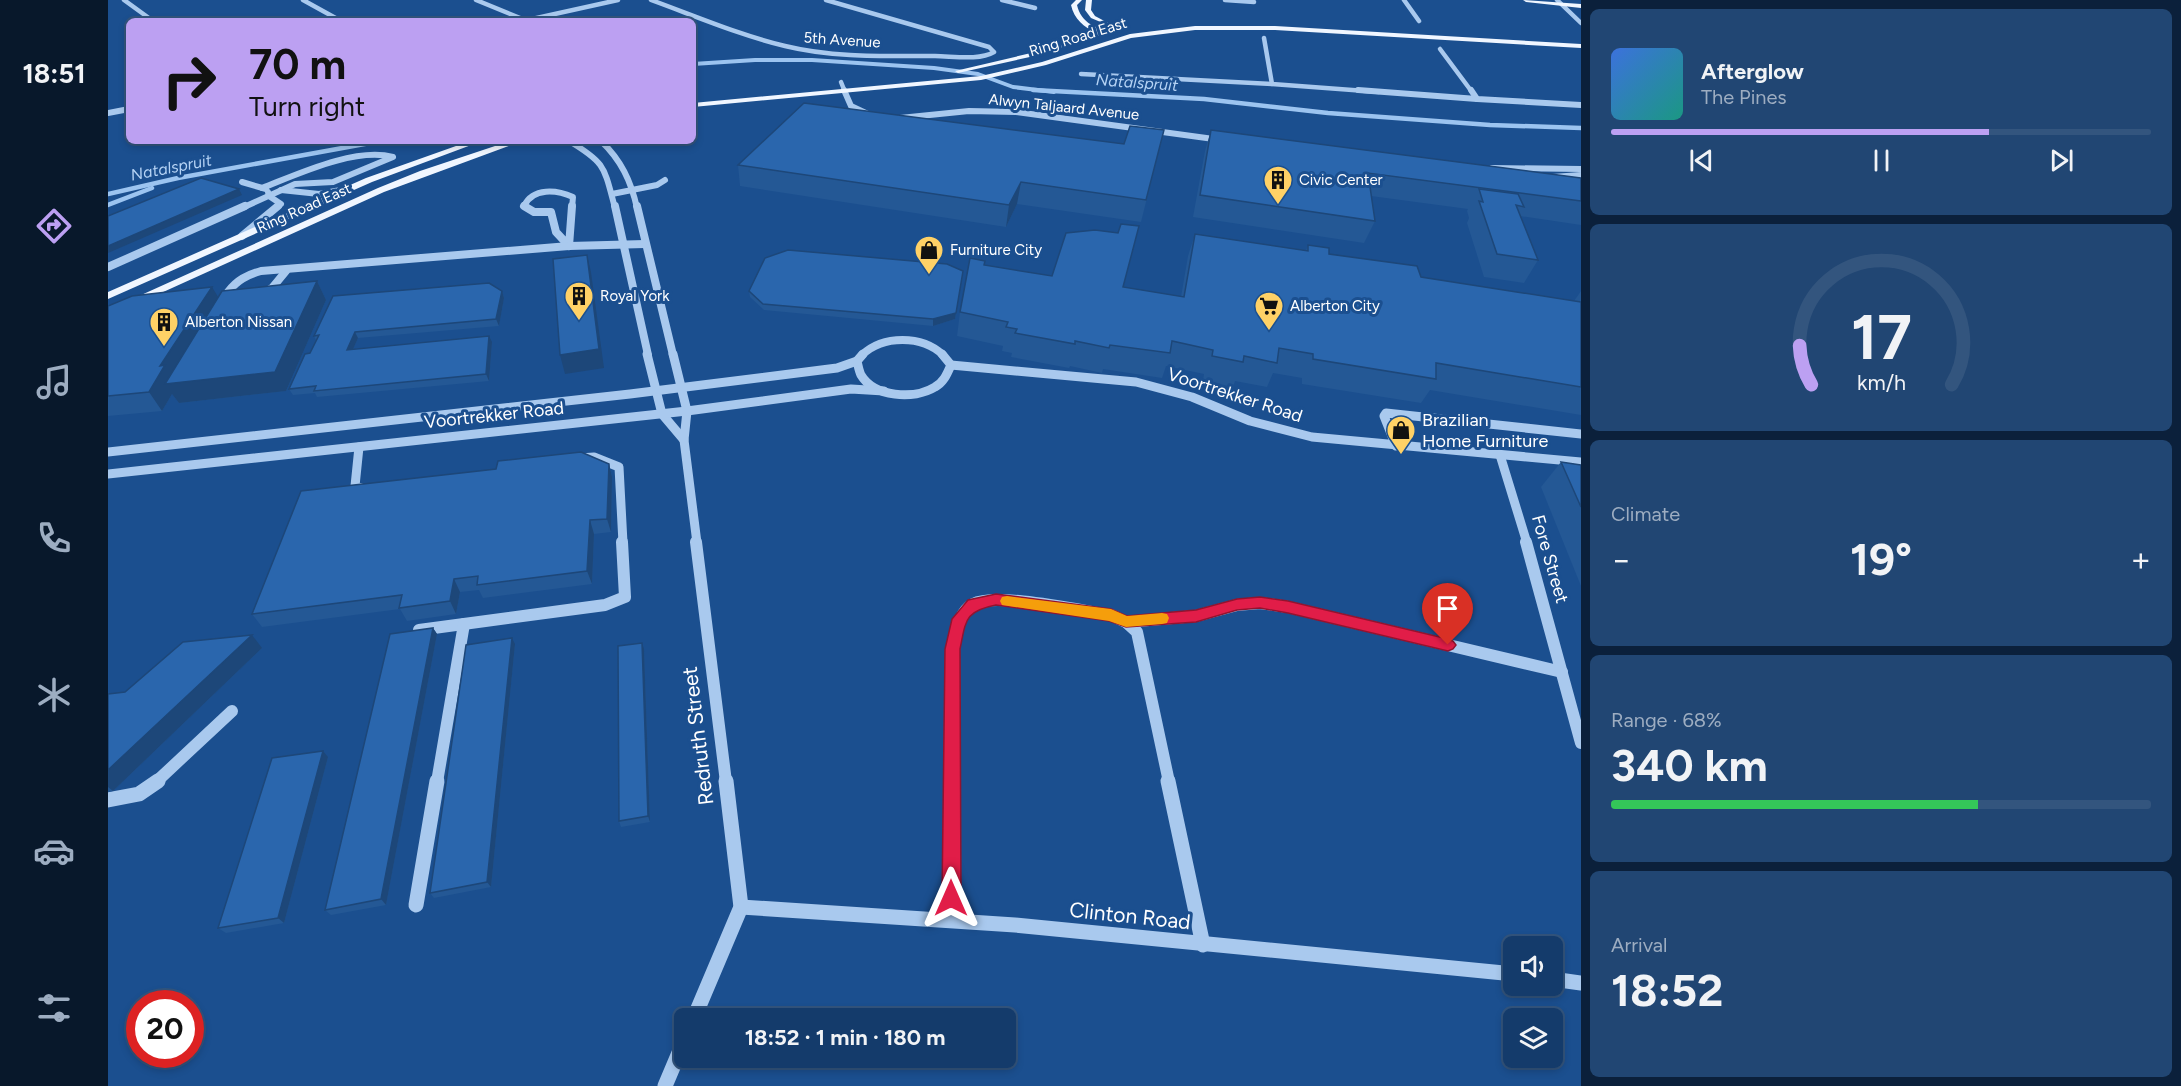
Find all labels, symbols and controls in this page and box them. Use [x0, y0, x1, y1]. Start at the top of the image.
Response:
street label: Ring Road East [1027, 14, 1129, 60]
street label: 5th Avenue [803, 28, 881, 52]
text: 70 m [249, 39, 346, 90]
icon: right [150, 42, 228, 120]
text: 18:51 [22, 57, 86, 90]
text: Afterglow [1701, 58, 1804, 85]
water label: Natalspruit [1095, 70, 1179, 95]
text: The Pines [1701, 85, 1787, 109]
text: Turn right [249, 90, 365, 123]
street label: Alwyn Taljaard Avenue [988, 90, 1140, 124]
icon: previous [1685, 144, 1718, 177]
icon: pause [1865, 144, 1898, 177]
icon: next [2045, 144, 2078, 177]
water label: Natalspruit [129, 150, 214, 185]
building icon: Civic Center [1262, 164, 1294, 206]
place label: Civic Center [1299, 171, 1383, 189]
street label: Ring Road East [254, 179, 354, 237]
icon: directions [33, 205, 75, 247]
shop icon: Furniture City [913, 234, 945, 276]
place label: Furniture City [950, 241, 1042, 259]
building icon: Royal York [563, 280, 595, 322]
place label: Royal York [600, 287, 670, 305]
supermarket icon: Alberton City [1253, 290, 1285, 332]
place label: Alberton City [1290, 297, 1380, 315]
text: 17 [1850, 300, 1912, 375]
building icon: Alberton Nissan [148, 306, 180, 348]
place label: Alberton Nissan [185, 313, 292, 331]
icon: music [33, 361, 75, 403]
street label: Voortrekker Road [1165, 363, 1305, 427]
text: km/h [1857, 370, 1905, 395]
street label: Voortrekker Road [423, 397, 565, 433]
place label: Brazilian Home Furniture [1422, 409, 1548, 452]
shop icon: Brazilian Home Furniture [1385, 414, 1417, 456]
text: Climate [1611, 502, 1680, 526]
street label: Fore Street [1527, 512, 1573, 606]
icon: phone [33, 517, 75, 559]
text: 19° [1850, 532, 1912, 586]
text: − [1611, 540, 1632, 579]
text: + [2130, 540, 2151, 579]
pin [1422, 583, 1473, 645]
icon: arrive [1431, 592, 1464, 625]
street label: Redruth Street [677, 665, 718, 807]
icon: climate [33, 674, 75, 716]
text: Range · 68% [1611, 708, 1722, 732]
text: 340 km [1611, 738, 1768, 792]
icon: car [33, 830, 75, 872]
position arrow [919, 866, 983, 930]
street label: Clinton Road [1068, 897, 1192, 934]
text: Arrival [1611, 933, 1667, 957]
map controls [1503, 936, 1563, 1068]
button: sound [1503, 936, 1563, 996]
text: 18:52 [1611, 963, 1723, 1017]
icon: filters [33, 987, 75, 1029]
speed limit sign: 20 [126, 990, 204, 1068]
button: layers [1503, 1008, 1563, 1068]
text: 18:52 · 1 min · 180 m [745, 1024, 945, 1051]

